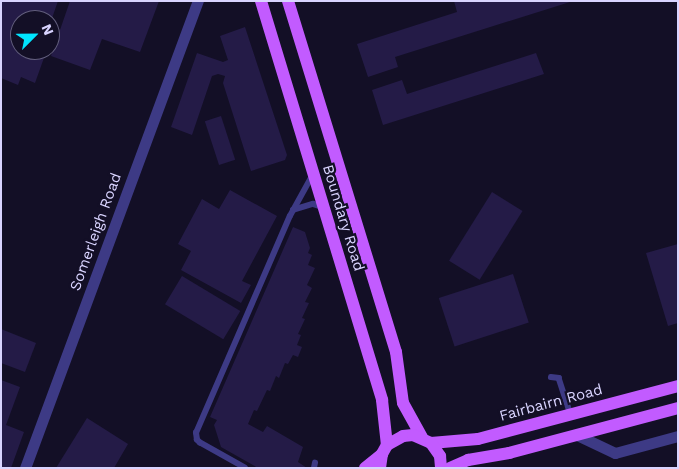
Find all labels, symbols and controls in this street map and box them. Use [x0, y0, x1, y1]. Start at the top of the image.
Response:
north arrow [10, 10, 60, 60]
text: N [38, 22, 57, 37]
street label: Boundary Road [318, 162, 368, 274]
street label: Somerleigh Road [66, 171, 126, 293]
street label: Fairbairn Road [497, 381, 605, 425]

